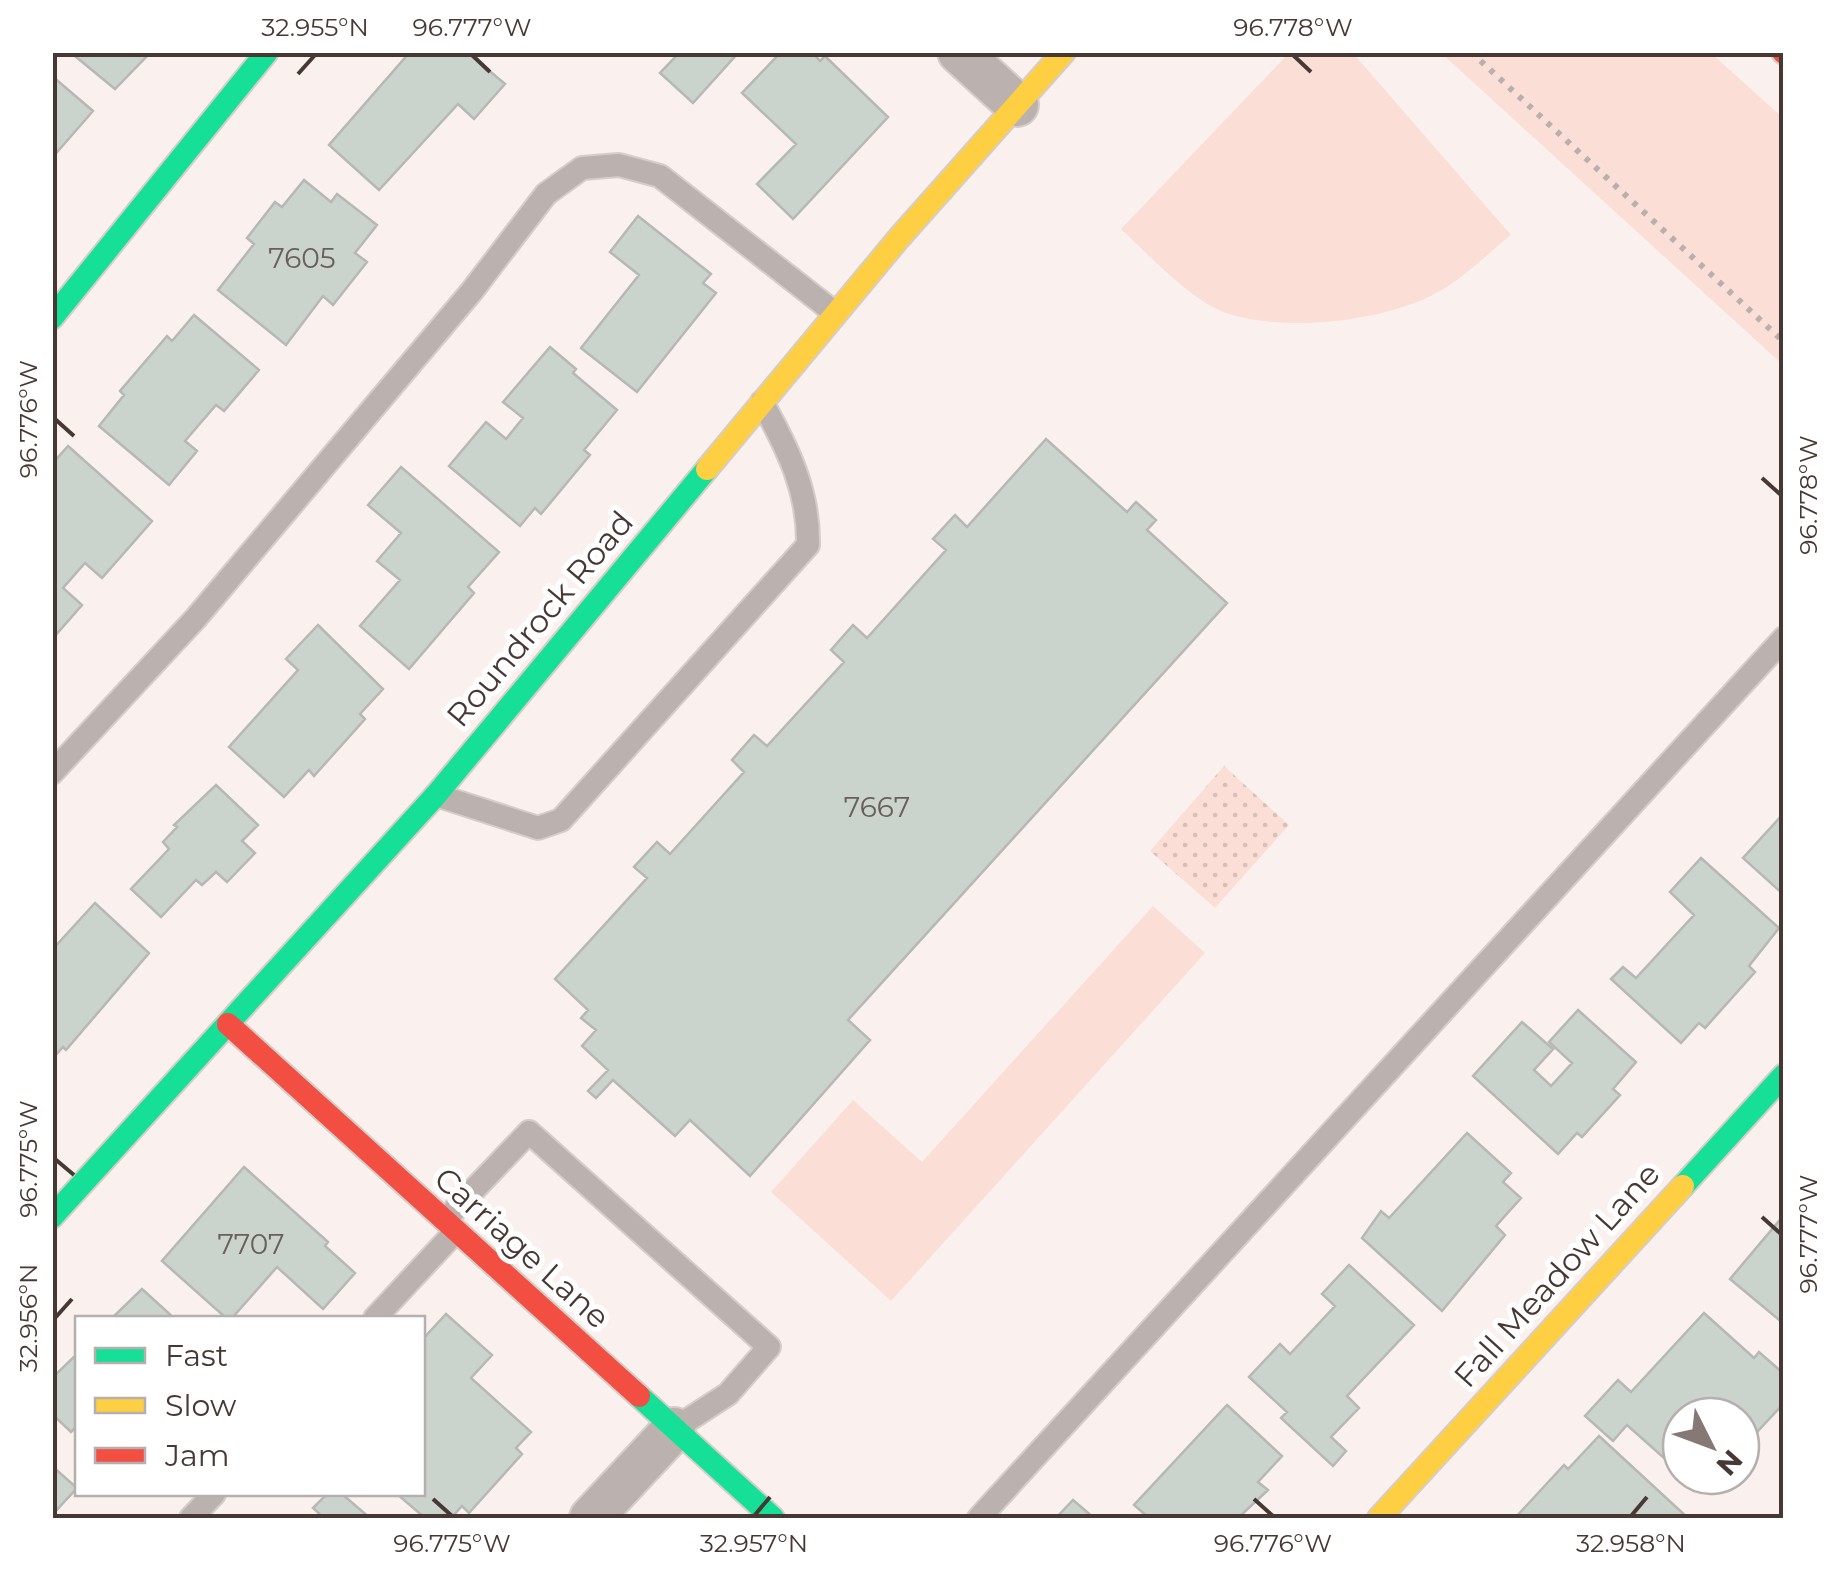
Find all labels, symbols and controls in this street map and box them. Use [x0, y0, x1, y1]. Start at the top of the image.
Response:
text: 32.955°N [261, 12, 369, 42]
text: 96.777°W [413, 12, 531, 42]
text: 96.778°W [1233, 12, 1353, 42]
house number: 7605 [268, 241, 336, 275]
text: 96.776°W [13, 360, 43, 478]
text: 96.778°W [1793, 435, 1823, 555]
street label: Roundrock Road [438, 503, 641, 734]
house number: 7667 [844, 790, 910, 824]
text: 96.775°W [13, 1100, 43, 1218]
street label: Fall Meadow Lane [1446, 1154, 1668, 1395]
street label: Carriage Lane [427, 1159, 618, 1336]
text: 96.777°W [1793, 1175, 1823, 1293]
house number: 7707 [217, 1227, 285, 1261]
text: 32.956°N [13, 1264, 43, 1372]
legend [75, 1316, 425, 1496]
text: Fast [165, 1337, 228, 1374]
text: Slow [165, 1387, 237, 1424]
north arrow [1661, 1396, 1761, 1496]
text: Jam [164, 1437, 230, 1474]
text: N [1709, 1443, 1750, 1483]
text: 96.775°W [393, 1528, 511, 1558]
text: 32.957°N [700, 1528, 808, 1558]
text: 96.776°W [1214, 1528, 1332, 1558]
text: 32.958°N [1576, 1528, 1686, 1558]

